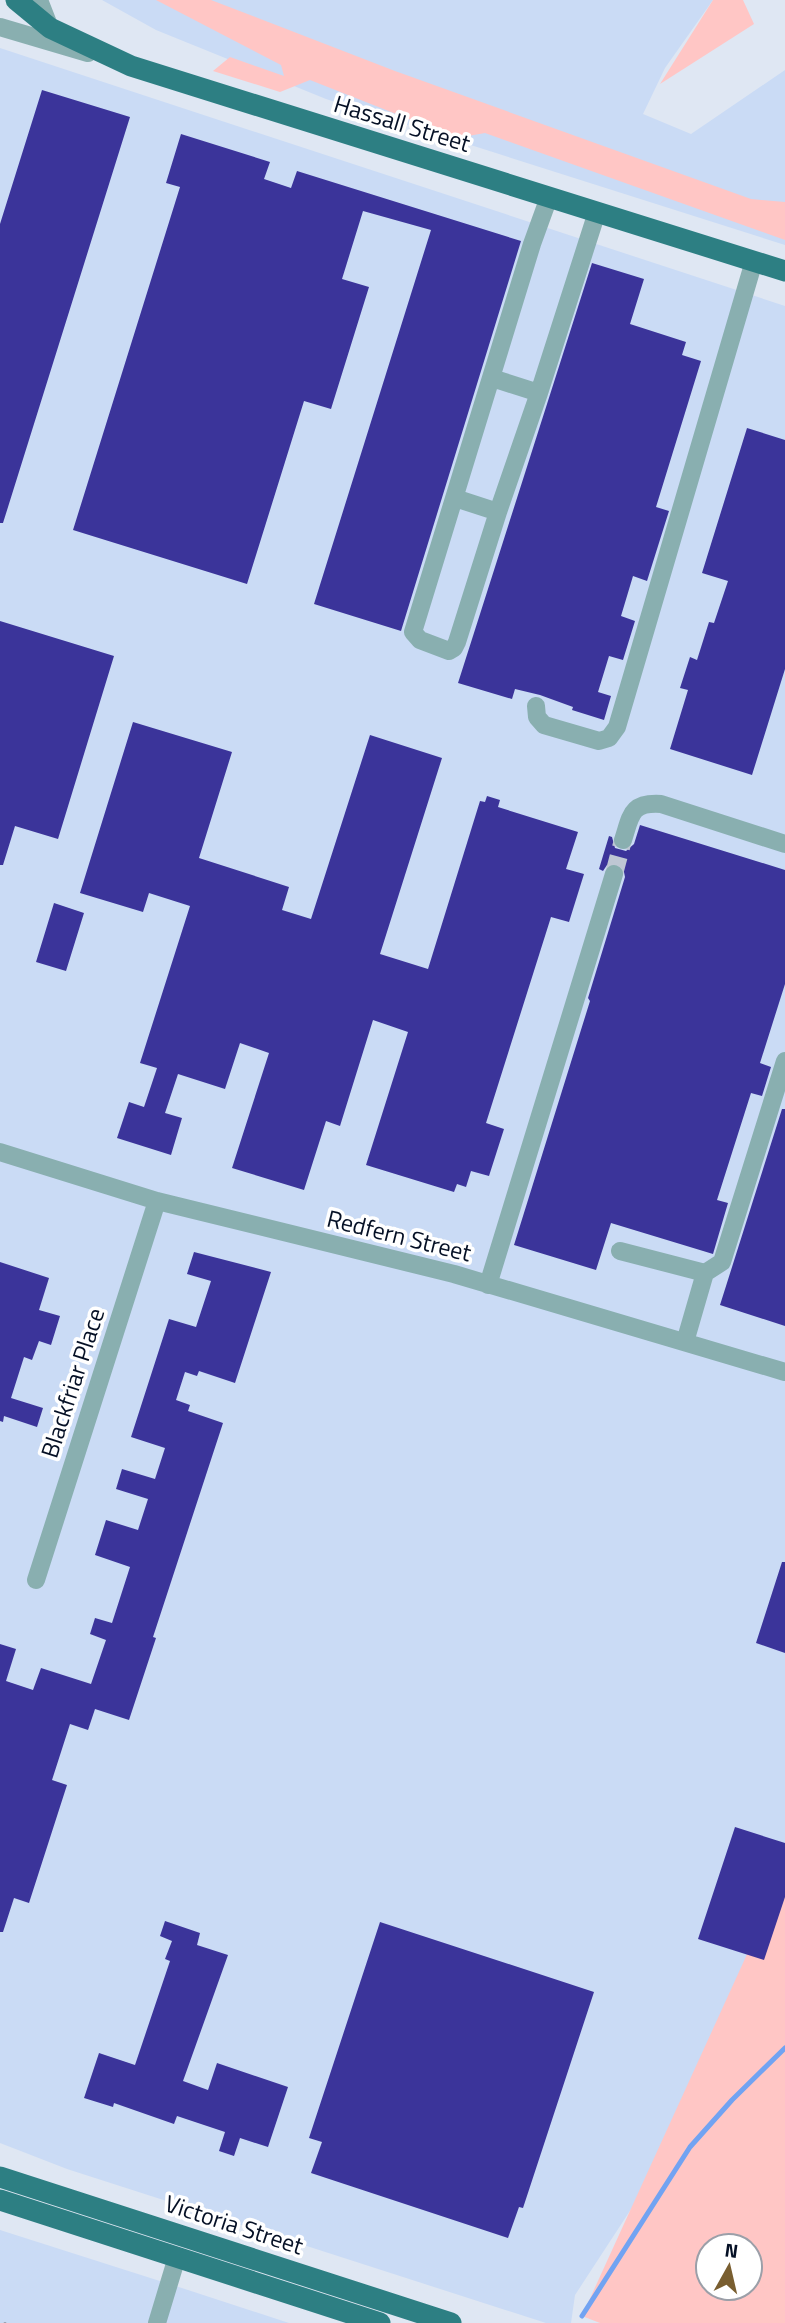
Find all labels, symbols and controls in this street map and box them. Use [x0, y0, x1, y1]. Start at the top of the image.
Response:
street label: Hassall Street [330, 85, 475, 161]
street label: Redfern Street [323, 1200, 476, 1270]
street label: Blackfriar Place [31, 1303, 113, 1462]
street label: Victoria Street [160, 2185, 309, 2264]
north arrow [694, 2232, 764, 2302]
text: N [723, 2234, 740, 2265]

